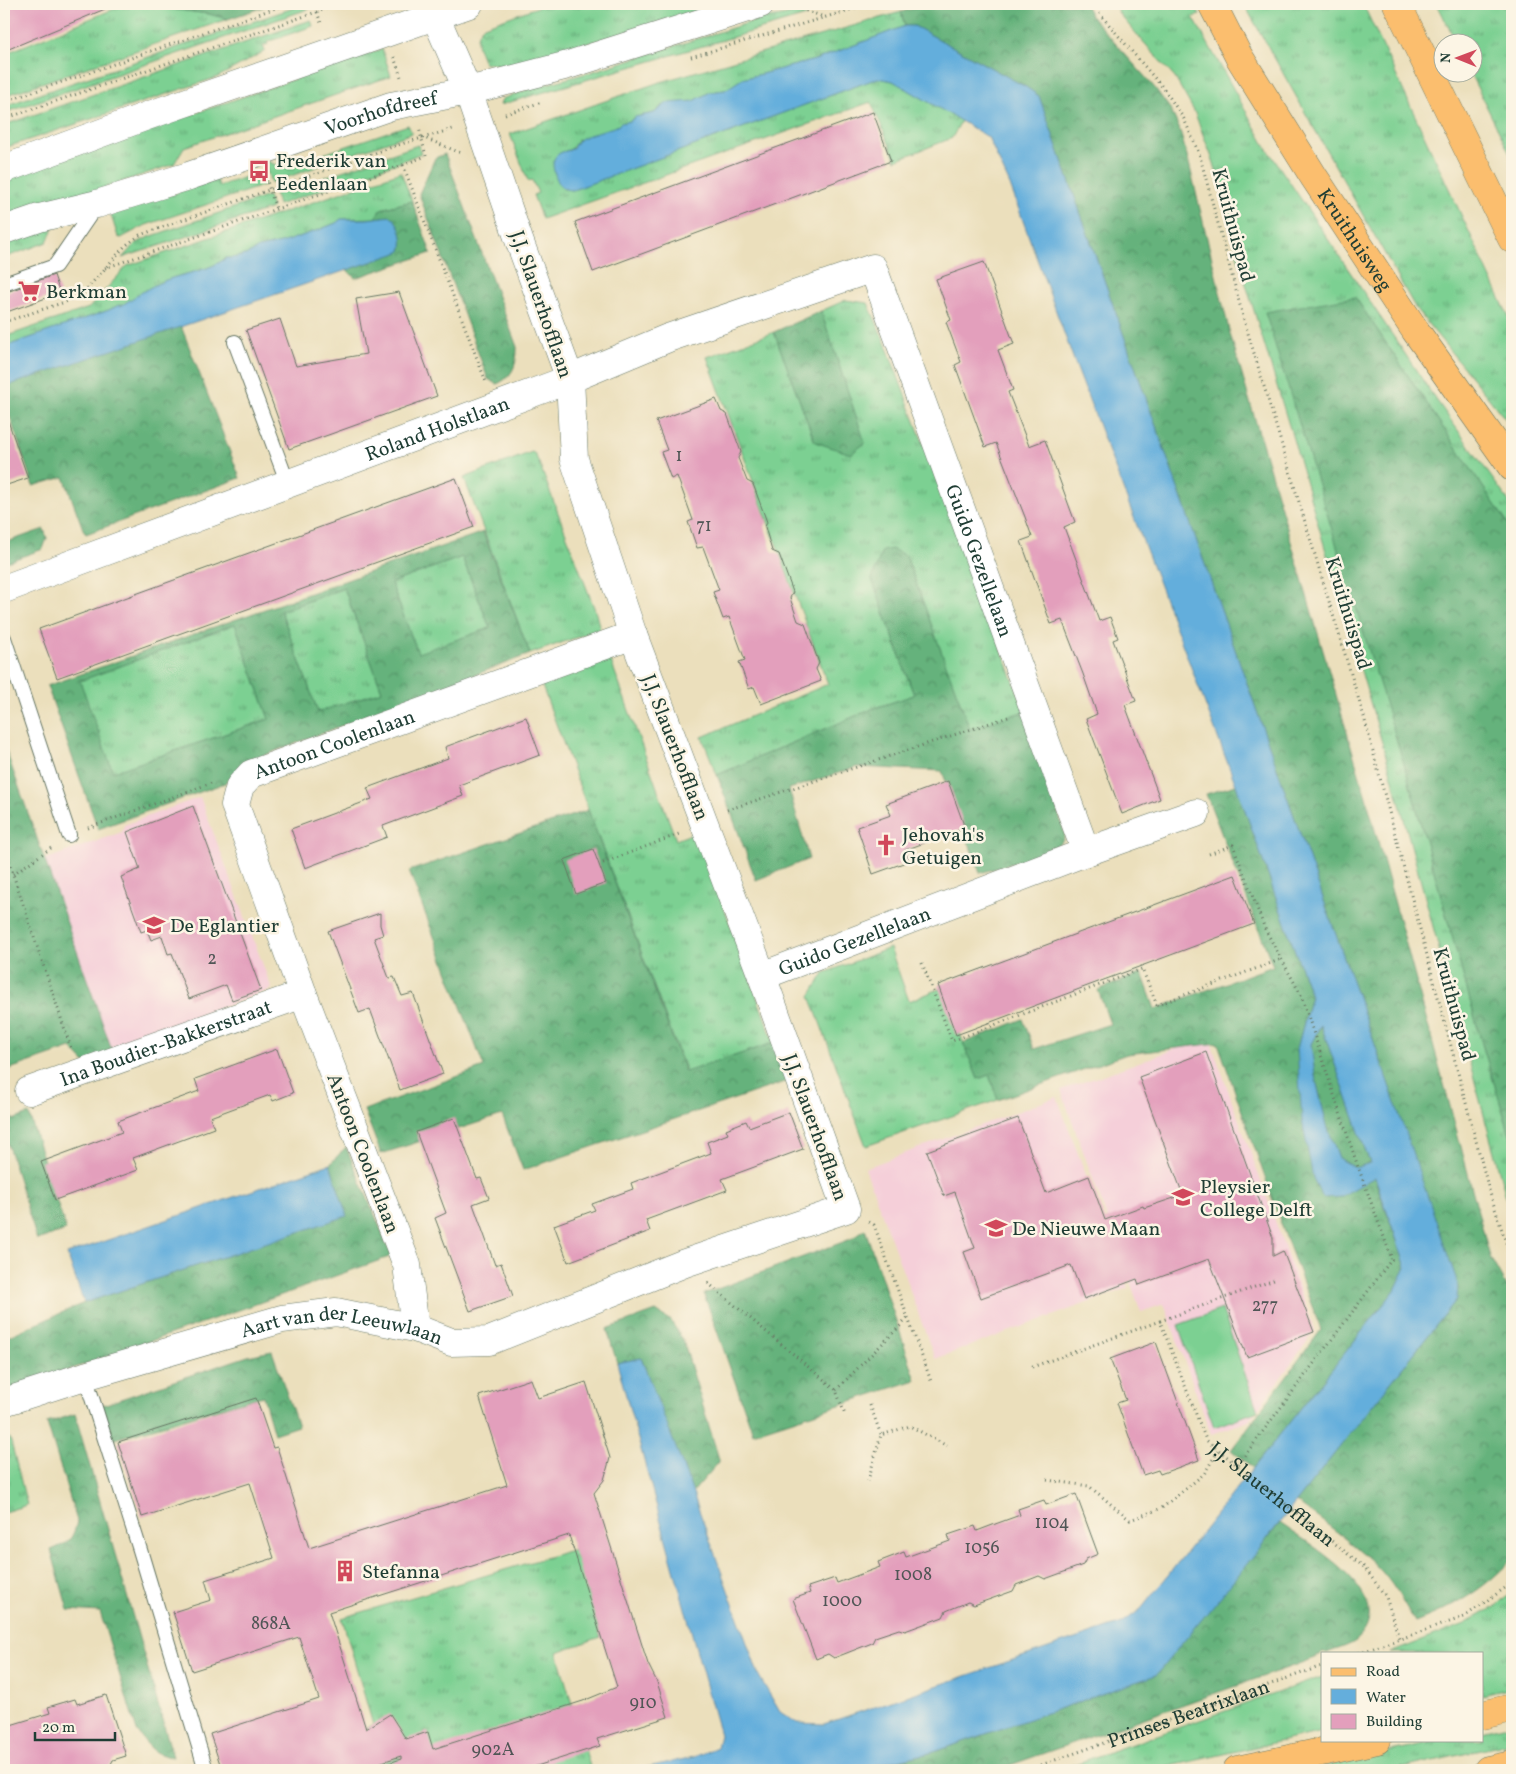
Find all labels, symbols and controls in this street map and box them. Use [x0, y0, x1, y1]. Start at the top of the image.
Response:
north arrow [1434, 32, 1484, 82]
text: N [1437, 53, 1456, 63]
street label: Voorhofdreef [321, 85, 442, 144]
place label: Frederik van Eedenlaan [276, 148, 386, 199]
bus stop icon: Frederik van Eedenlaan [246, 158, 272, 184]
street label: Kruithuispad [1203, 166, 1261, 286]
street label: Kruithuisweg [1309, 183, 1398, 298]
street label: J.J. Slauerhofflaan [502, 227, 579, 382]
supermarket icon: Berkman [16, 278, 42, 304]
place label: Berkman [46, 279, 127, 307]
street label: Roland Holstlaan [362, 391, 514, 470]
house number: 1 [676, 444, 682, 469]
street label: Guido Gezellelaan [937, 481, 1019, 642]
house number: 71 [696, 514, 712, 539]
street label: Kruithuispad [1317, 554, 1378, 674]
street label: J.J. Slauerhofflaan [633, 671, 715, 825]
street label: Antoon Coolenlaan [250, 703, 419, 788]
place label: Jehovah's Getuigen [902, 822, 984, 873]
church icon: Jehovah's Getuigen [873, 832, 899, 858]
street label: Guido Gezellelaan [775, 901, 935, 984]
school or university icon: De Eglantier [141, 912, 167, 938]
place label: De Eglantier [170, 913, 279, 941]
street label: Kruithuispad [1424, 945, 1482, 1065]
house number: 2 [207, 947, 217, 972]
street label: Ina Boudier-Bakkerstraat [57, 994, 276, 1095]
street label: J.J. Slauerhofflaan [775, 1050, 854, 1205]
street label: Antoon Coolenlaan [319, 1070, 406, 1238]
place label: Pleysier College Delft [1200, 1174, 1313, 1225]
school or university icon: Pleysier College Delft [1170, 1184, 1196, 1210]
school or university icon: De Nieuwe Maan [983, 1215, 1009, 1241]
place label: De Nieuwe Maan [1012, 1216, 1160, 1244]
house number: 277 [1252, 1294, 1278, 1319]
street label: Aart van der Leeuwlaan [238, 1300, 447, 1354]
street label: J.J. Slauerhofflaan [1202, 1436, 1340, 1554]
house number: 1104 [1034, 1511, 1070, 1536]
house number: 1056 [964, 1536, 1000, 1561]
building icon: Stefanna [332, 1558, 358, 1584]
place label: Stefanna [362, 1559, 440, 1587]
house number: 1008 [894, 1563, 932, 1588]
house number: 1000 [822, 1589, 862, 1614]
house number: 868A [251, 1612, 291, 1637]
legend [1321, 1652, 1484, 1742]
text: Road [1366, 1662, 1400, 1683]
street label: Prinses Beatrixlaan [1104, 1674, 1274, 1756]
text: Water [1366, 1688, 1406, 1709]
house number: 910 [629, 1691, 657, 1716]
scale bar [35, 1709, 115, 1741]
text: Building [1366, 1712, 1423, 1733]
text: 20 m [42, 1718, 75, 1739]
house number: 902A [472, 1738, 515, 1763]

